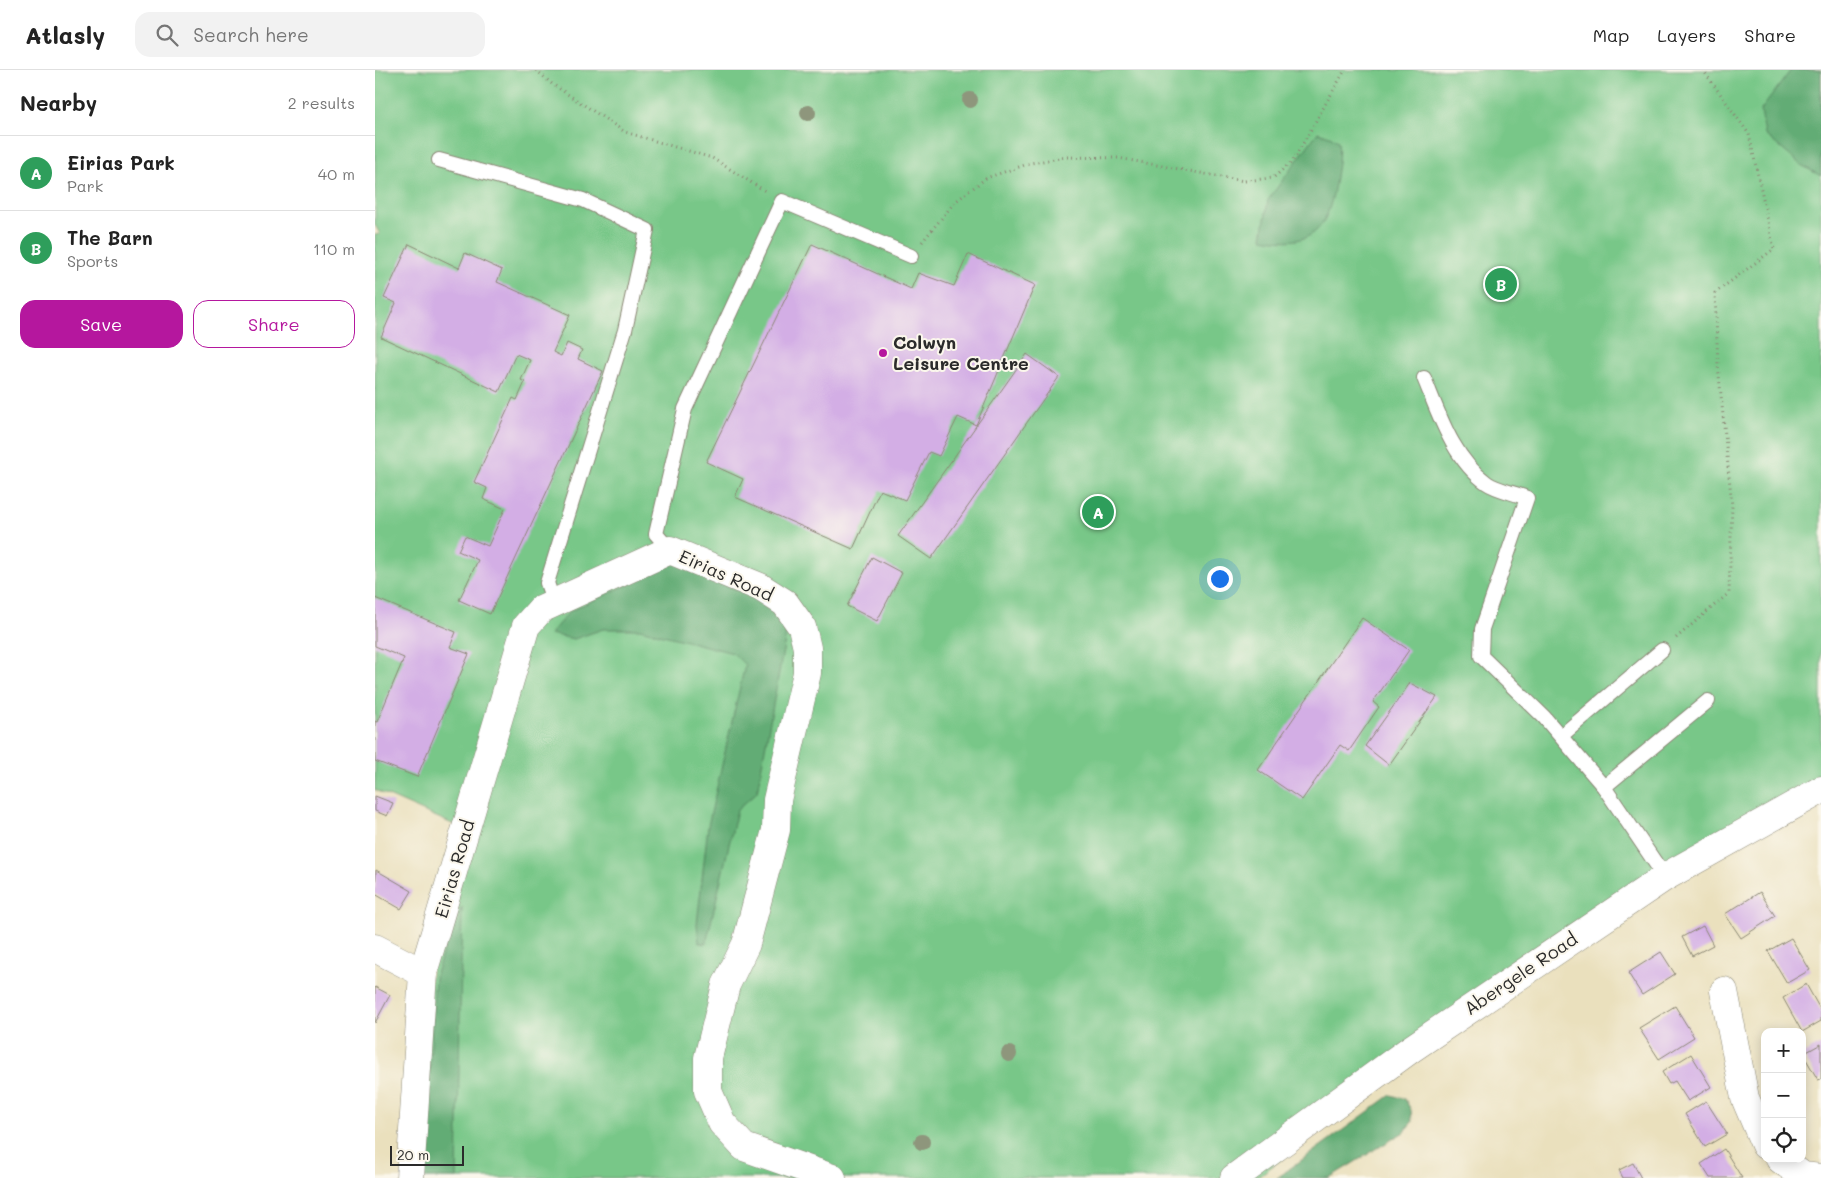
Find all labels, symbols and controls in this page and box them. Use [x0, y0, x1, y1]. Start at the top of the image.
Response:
search box [135, 12, 485, 57]
text: Atlasly [25, 19, 105, 50]
icon: search [153, 21, 181, 49]
text: Search here [193, 22, 309, 47]
text: Map [1593, 23, 1629, 47]
text: Layers [1657, 23, 1716, 47]
text: Share [1744, 23, 1796, 47]
text: Nearby [20, 89, 97, 116]
text: 2 results [288, 92, 355, 113]
text: Eirias Park [67, 150, 175, 175]
text: A [30, 163, 42, 184]
text: 40 m [318, 163, 355, 184]
text: Park [67, 175, 103, 196]
text: The Barn [67, 225, 153, 250]
text: B [31, 238, 41, 259]
text: 110 m [313, 238, 355, 259]
text: Sports [67, 250, 118, 271]
pin: B [1485, 265, 1517, 303]
button: Save [20, 300, 183, 348]
button: Share [193, 300, 355, 348]
place label: Colwyn Leisure Centre [893, 330, 1029, 375]
marker: Colwyn Leisure Centre [877, 347, 889, 359]
pin: A [1082, 493, 1114, 531]
street label: Eirias Road [675, 544, 777, 607]
your location [1207, 566, 1233, 592]
street label: Eirias Road [429, 817, 479, 921]
street label: Abergele Road [1459, 926, 1582, 1020]
map controls [1761, 1028, 1806, 1163]
button: + [1761, 1028, 1806, 1073]
button: − [1761, 1073, 1806, 1118]
button: locate [1761, 1118, 1806, 1163]
scale bar [390, 1143, 464, 1166]
text: 20 m [397, 1145, 429, 1164]

